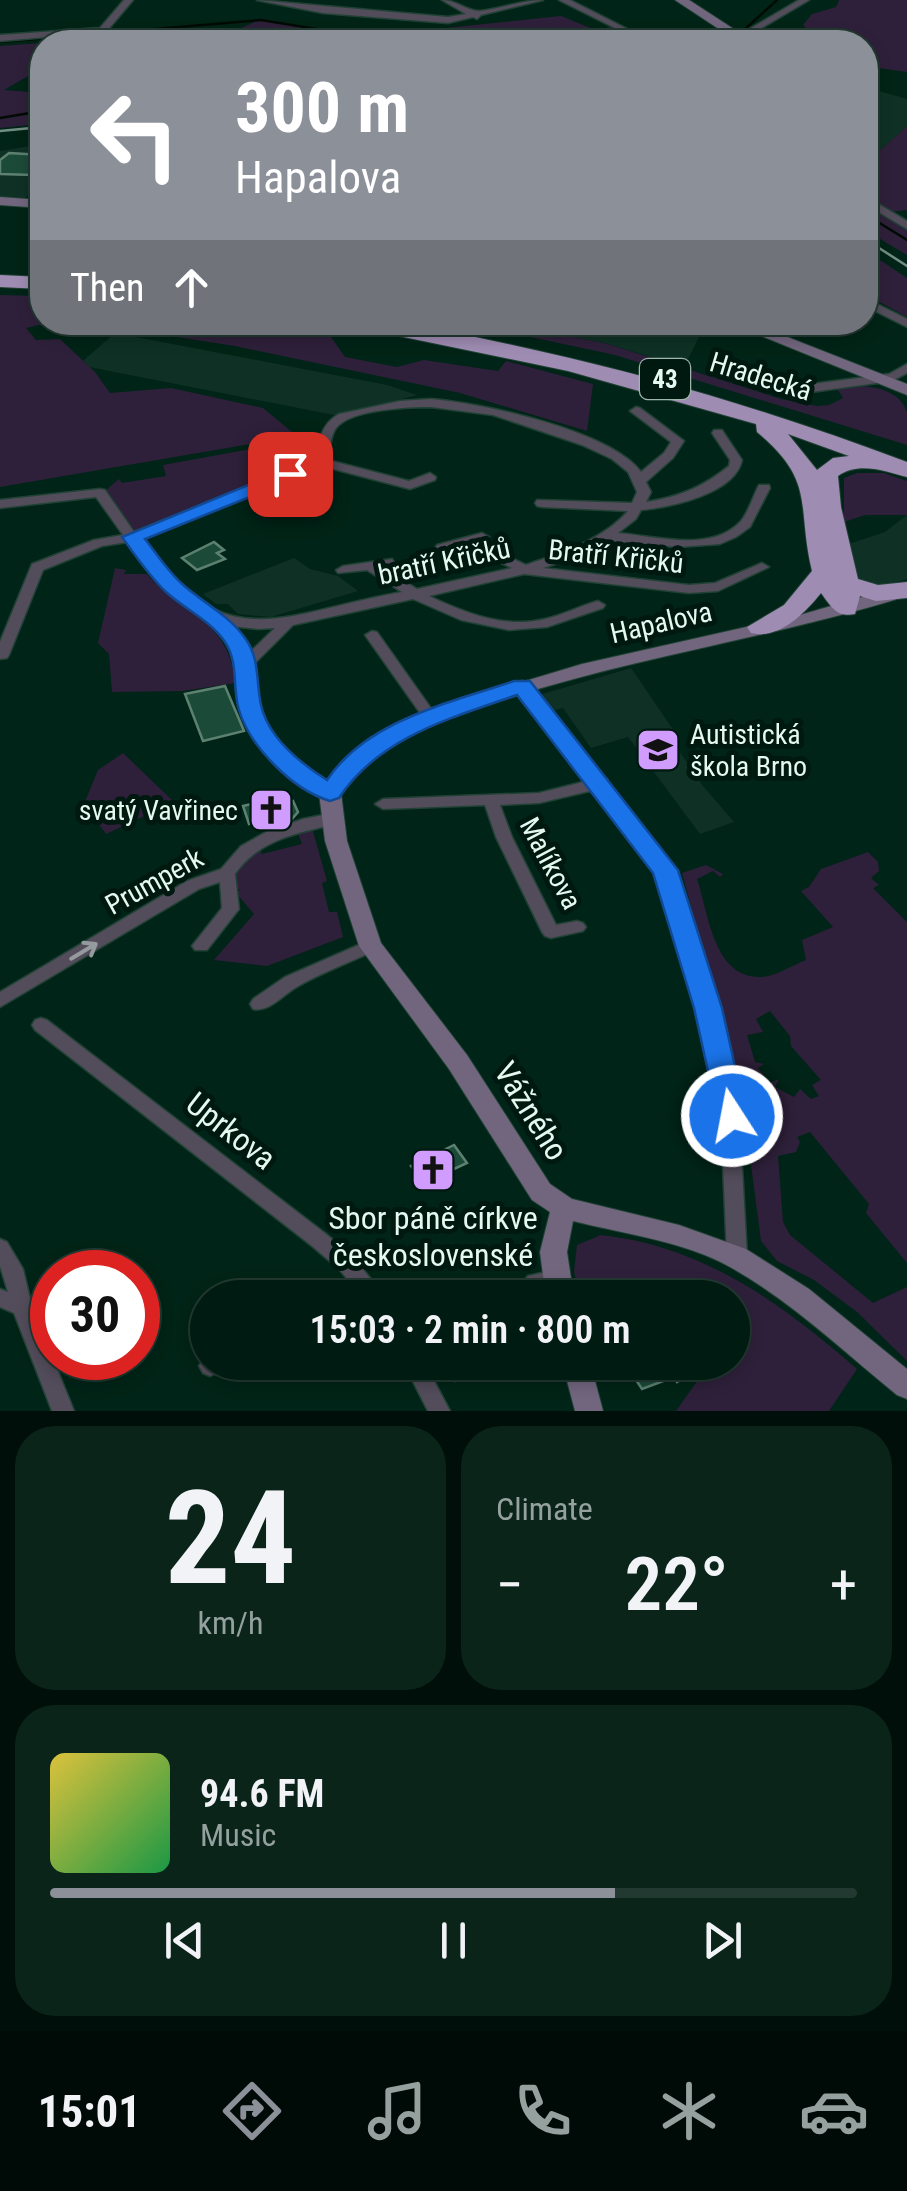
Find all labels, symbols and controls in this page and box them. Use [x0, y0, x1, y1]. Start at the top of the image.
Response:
text: 300 m [235, 67, 409, 149]
icon: left [70, 70, 200, 200]
text: Hapalova [235, 151, 401, 204]
icon: ahead [164, 260, 219, 315]
text: Then [70, 266, 144, 310]
street label: Hradecká [706, 345, 816, 408]
road number: 43 [640, 359, 690, 399]
pin [248, 432, 333, 517]
icon: arrive [263, 447, 318, 502]
street label: bratří Křičků [375, 531, 513, 592]
street label: Bratří Křičků [547, 533, 685, 580]
street label: Hapalova [607, 595, 715, 650]
place label: Autistická škola Brno [690, 718, 807, 783]
school or university icon: Autistická škola Brno [635, 727, 681, 773]
church icon: svatý Vavřinec [248, 787, 294, 833]
place label: svatý Vavřinec [79, 794, 238, 827]
street label: Malíkova [513, 812, 588, 915]
street label: Prumperk [100, 841, 209, 922]
one-way arrow [69, 941, 98, 961]
street label: Vážného [486, 1055, 576, 1167]
position arrow [680, 1064, 784, 1168]
street label: Uprkova [179, 1084, 283, 1178]
church icon: Sbor páně církve československé [410, 1147, 456, 1193]
place label: Sbor páně církve československé [328, 1199, 538, 1274]
speed limit sign: 30 [30, 1250, 160, 1380]
text: 15:03 · 2 min · 800 m [310, 1308, 630, 1352]
text: 24 [165, 1462, 296, 1615]
text: Climate [496, 1490, 593, 1528]
text: 22° [624, 1540, 729, 1628]
text: − [496, 1553, 524, 1617]
text: + [830, 1553, 857, 1617]
text: km/h [198, 1604, 263, 1642]
text: 94.6 FM [200, 1772, 324, 1816]
text: Music [200, 1816, 276, 1854]
icon: previous [157, 1913, 212, 1968]
icon: pause [426, 1913, 481, 1968]
icon: next [695, 1913, 750, 1968]
icon: directions [217, 2076, 287, 2146]
icon: music [362, 2076, 432, 2146]
icon: phone [508, 2076, 578, 2146]
icon: climate [654, 2076, 724, 2146]
icon: car [799, 2076, 869, 2146]
text: 15:01 [38, 2085, 141, 2138]

